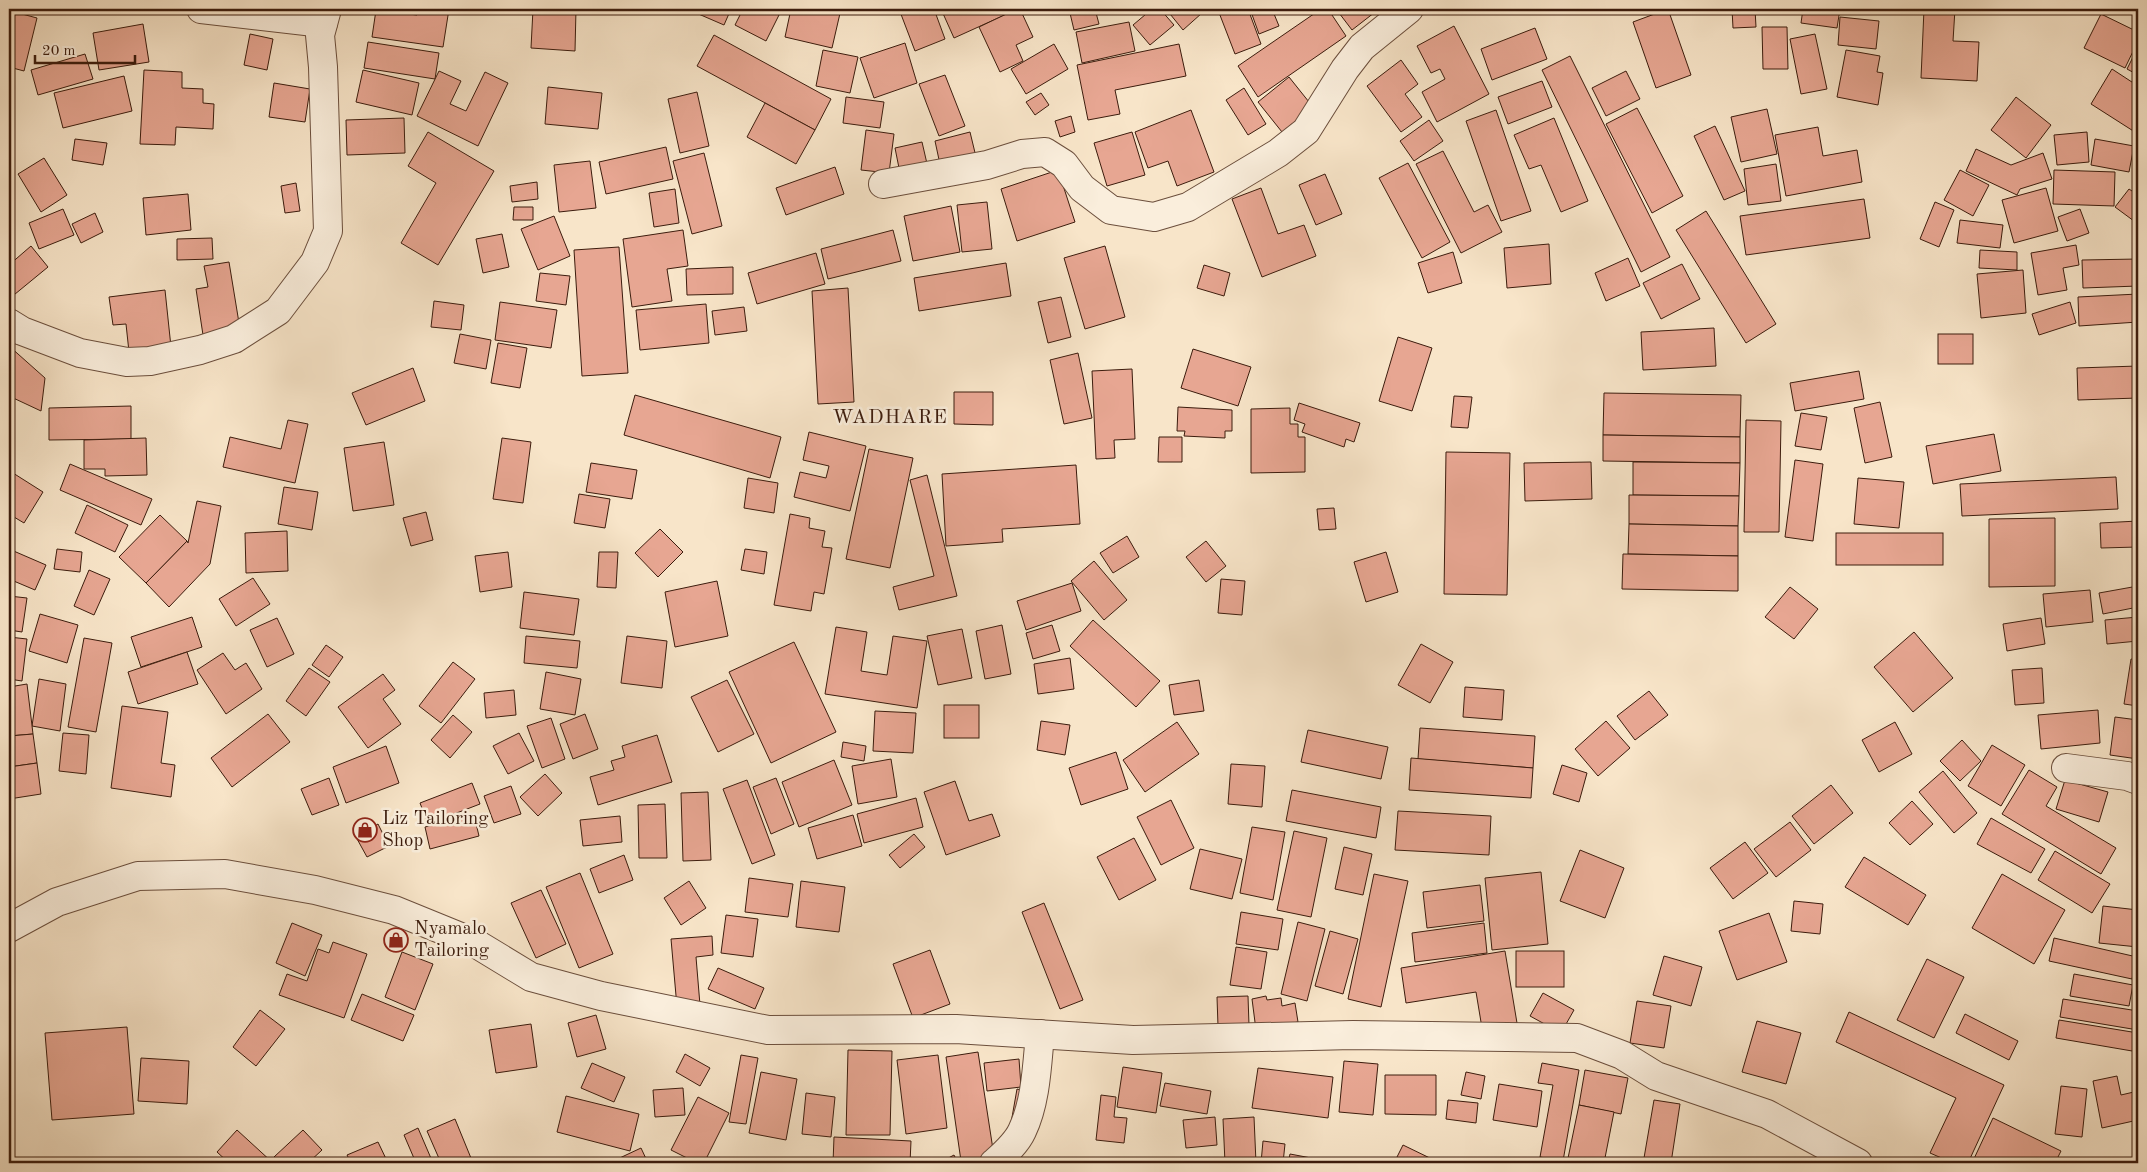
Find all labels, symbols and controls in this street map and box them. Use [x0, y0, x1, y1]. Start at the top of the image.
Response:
scale bar [35, 32, 135, 64]
text: 20 m [42, 44, 76, 59]
district label: WADHARE [832, 408, 948, 428]
place label: Liz Tailoring Shop [382, 810, 489, 851]
shop icon: Liz Tailoring Shop [352, 817, 378, 843]
place label: Nyamalo Tailoring [414, 920, 490, 961]
shop icon: Nyamalo Tailoring [383, 927, 409, 953]

